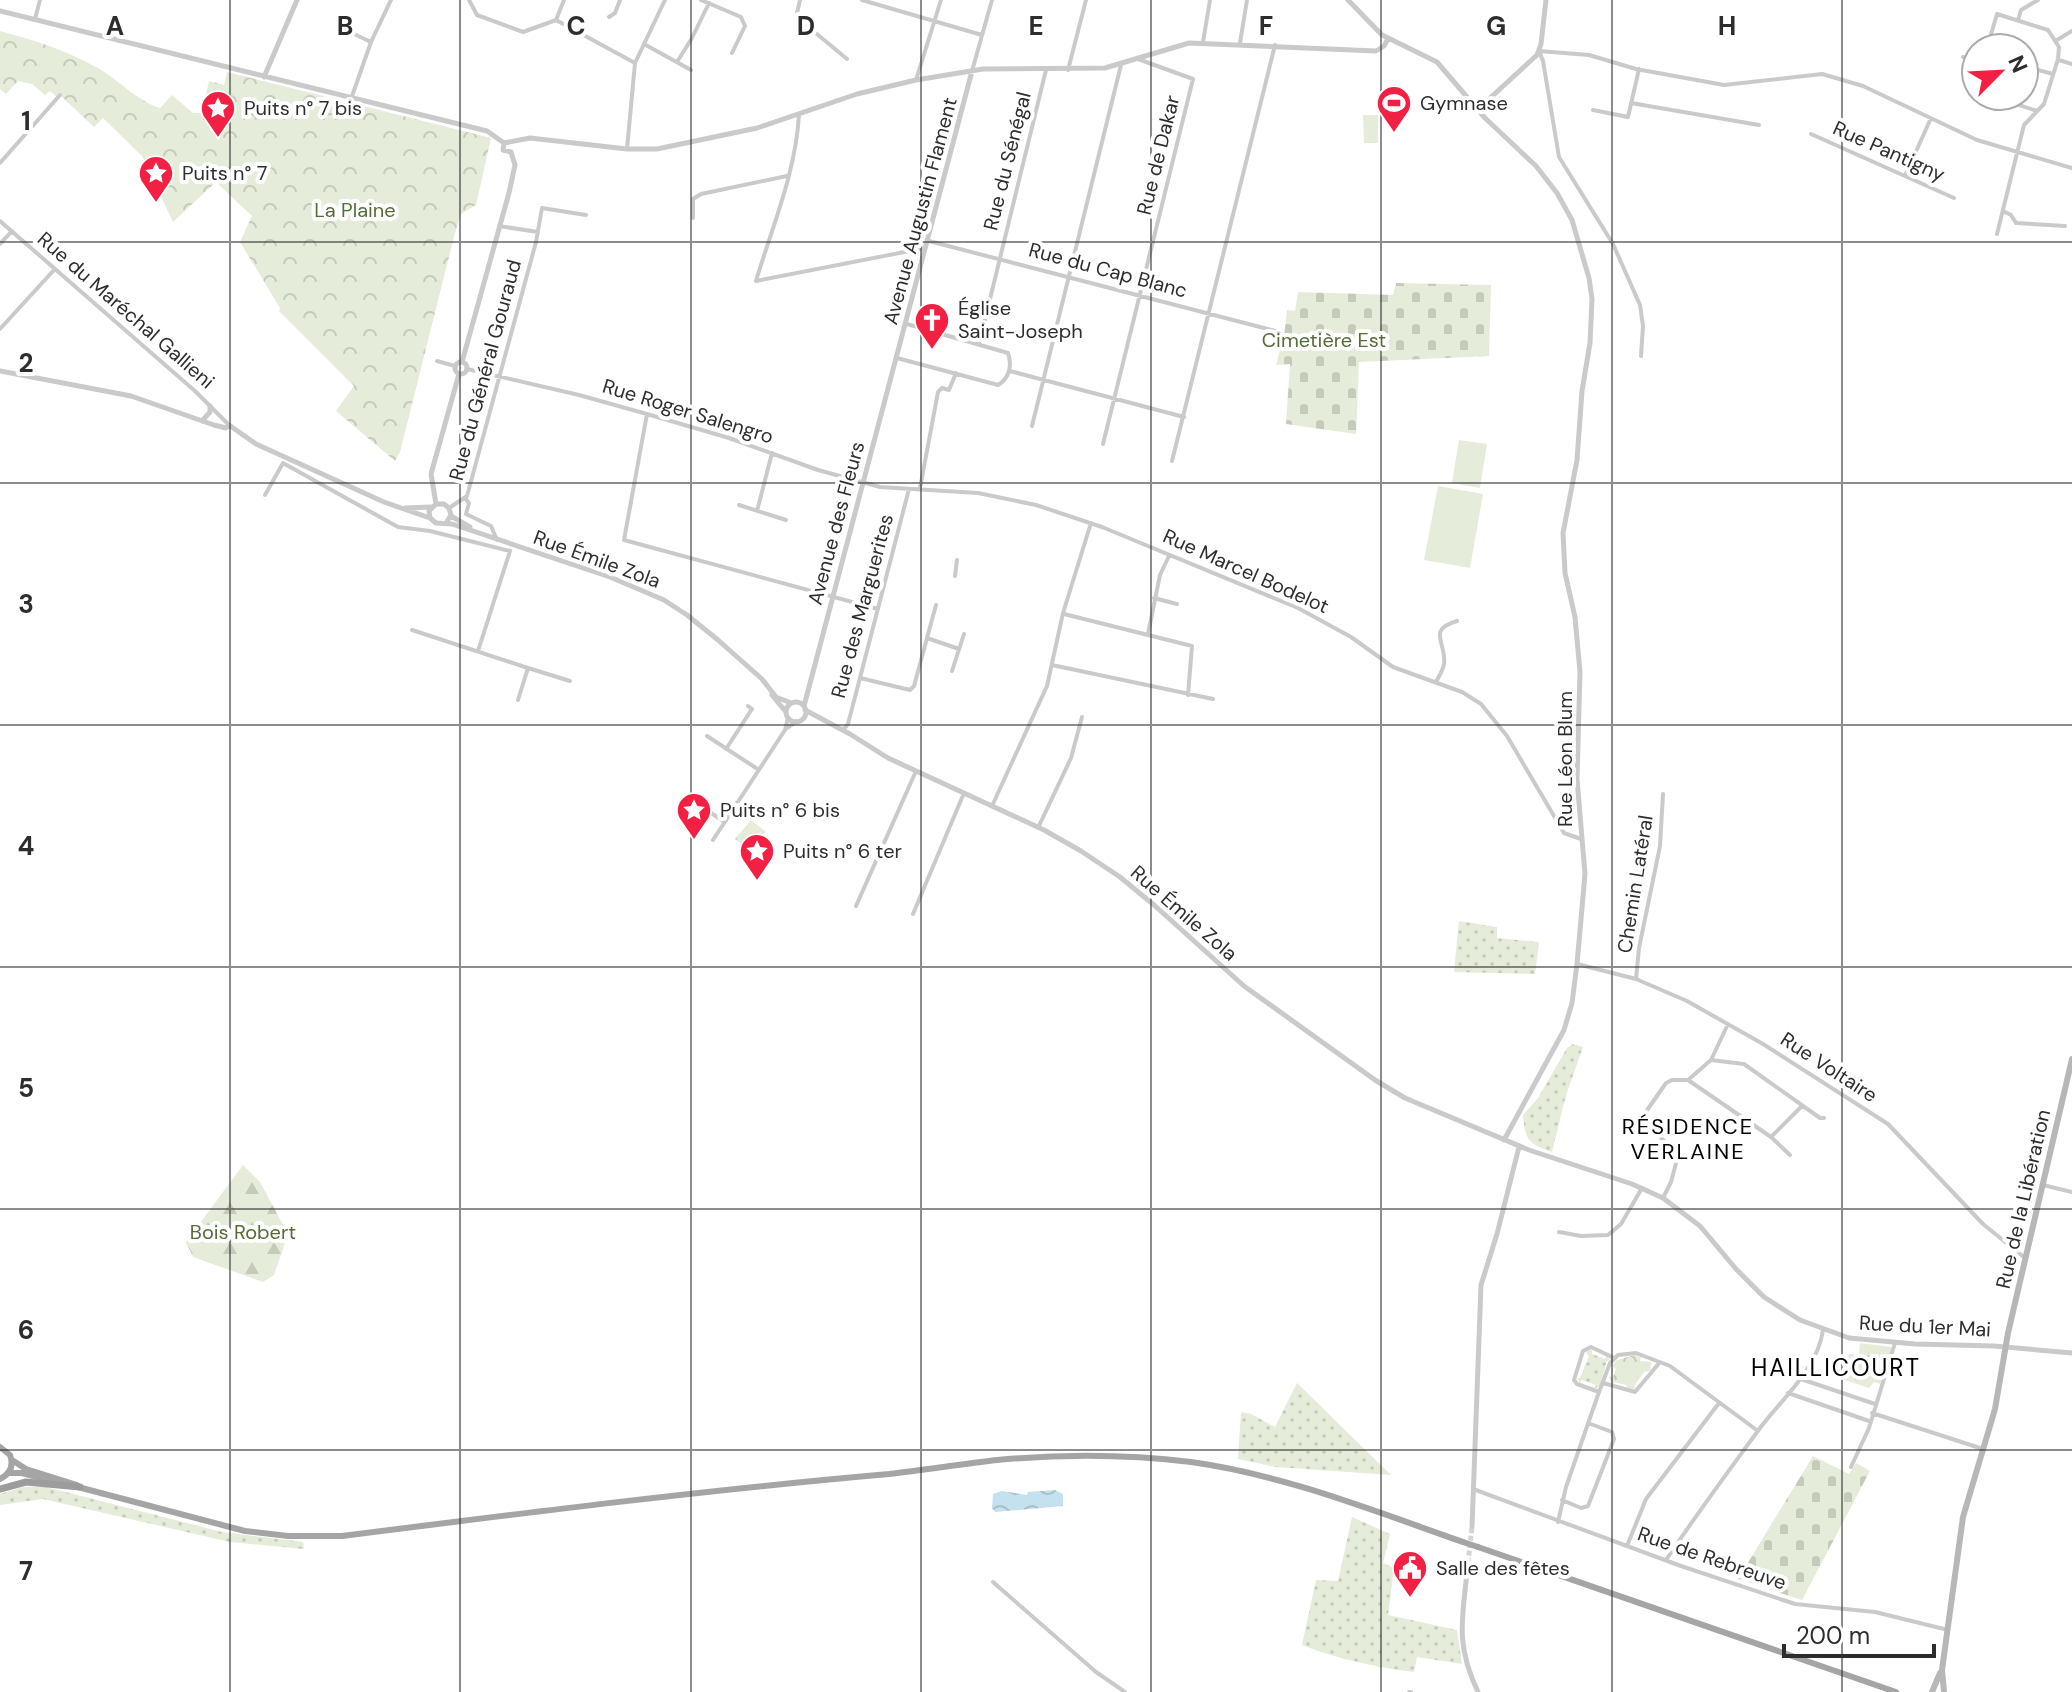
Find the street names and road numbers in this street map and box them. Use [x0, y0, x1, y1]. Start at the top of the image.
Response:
street label: Rue du Sénégal [977, 89, 1037, 233]
street label: Rue de Dakar [1131, 93, 1185, 217]
street label: Avenue Augustin Flament [877, 94, 963, 327]
street label: Rue Pantigny [1829, 115, 1949, 187]
street label: Rue du Maréchal Gallieni [32, 226, 220, 394]
street label: Rue du Cap Blanc [1026, 236, 1190, 304]
street label: Rue du Général Gouraud [443, 257, 527, 483]
street label: Rue Roger Salengro [599, 373, 777, 449]
street label: Avenue des Fleurs [802, 439, 870, 607]
street label: Rue des Marguerites [825, 511, 899, 701]
street label: Rue Marcel Bodelot [1159, 523, 1333, 619]
street label: Rue Émile Zola [530, 524, 664, 594]
street label: Rue Léon Blum [1552, 691, 1578, 827]
street label: Chemin Latéral [1611, 813, 1659, 955]
street label: Rue Émile Zola [1125, 860, 1243, 966]
street label: Rue Voltaire [1776, 1026, 1882, 1108]
street label: Rue de la Libération [1990, 1107, 2056, 1291]
street label: Rue du 1er Mai [1858, 1310, 1992, 1342]
street label: Rue de Rebreuve [1634, 1520, 1790, 1596]

